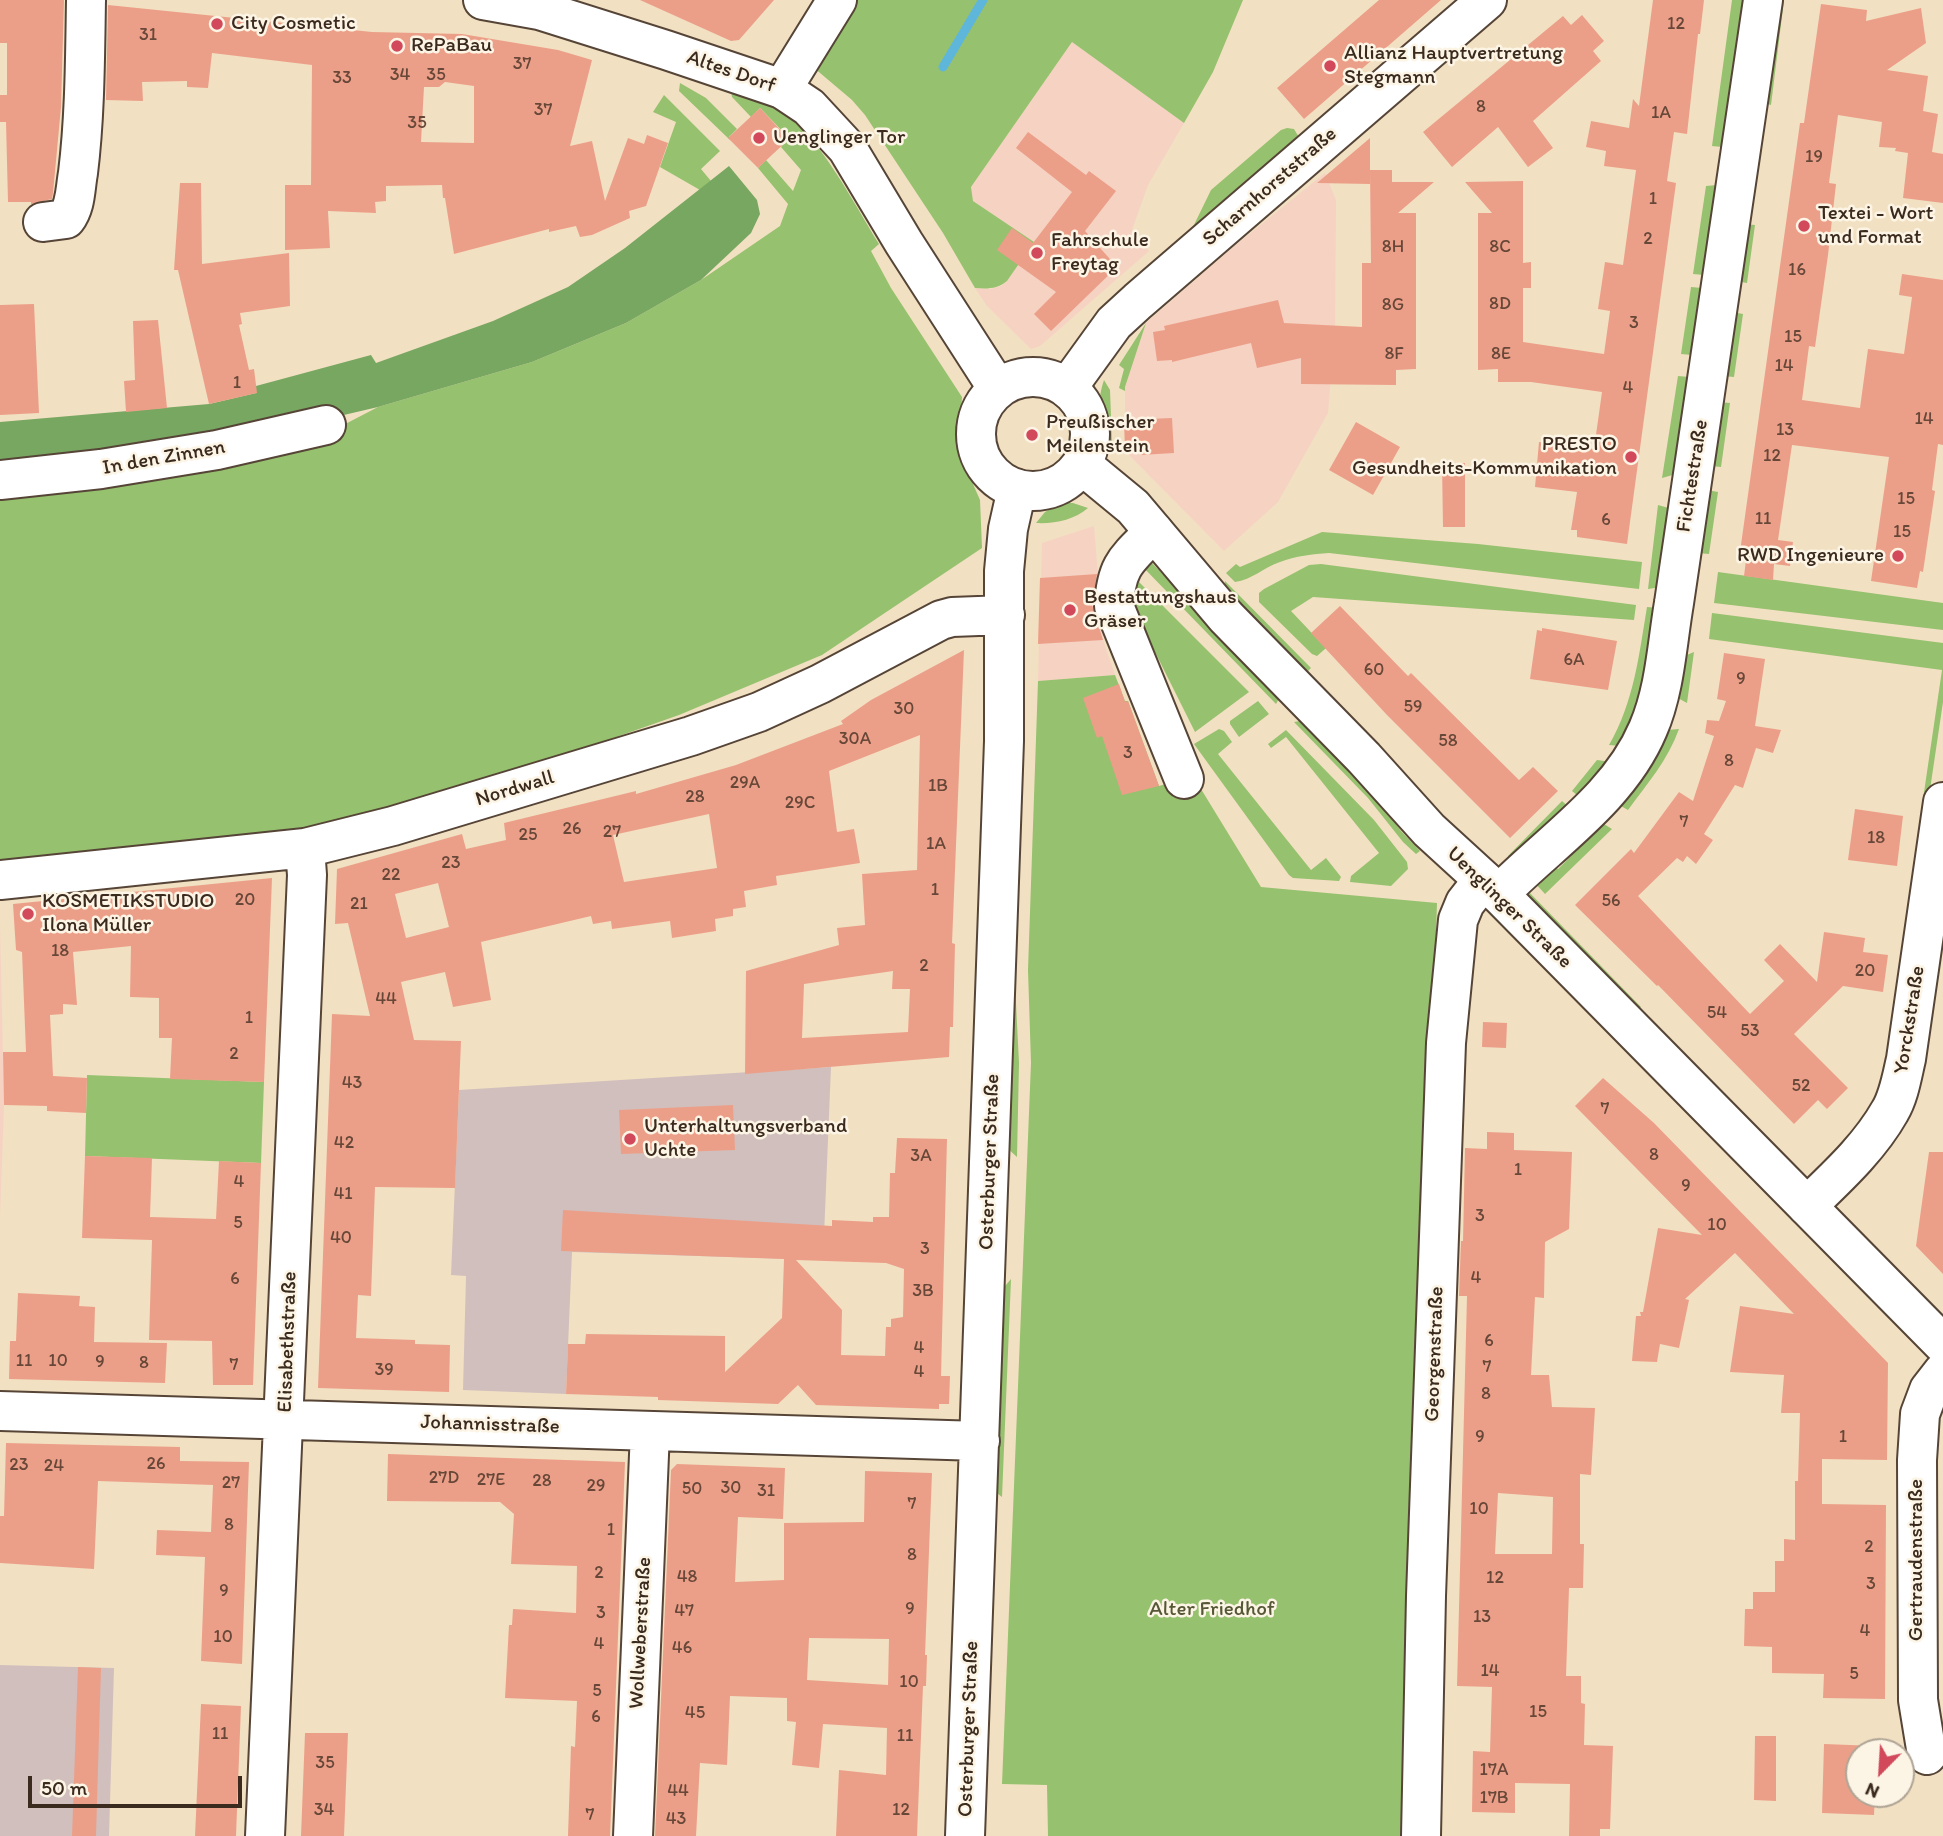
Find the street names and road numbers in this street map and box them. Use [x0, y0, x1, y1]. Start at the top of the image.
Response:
street label: Altes Dorf [683, 45, 779, 99]
street label: Scharnhorststraße [1198, 122, 1342, 252]
street label: Fichtestraße [1672, 418, 1714, 534]
street label: In den Zinnen [101, 435, 227, 481]
street label: Nordwall [473, 765, 557, 813]
street label: Uenglinger Straße [1441, 842, 1577, 974]
street label: Yorckstraße [1889, 964, 1931, 1076]
street label: Osterburger Straße [974, 1073, 1006, 1251]
street label: Elisabethstraße [273, 1271, 303, 1413]
street label: Georgenstraße [1420, 1286, 1450, 1422]
street label: Johannisstraße [420, 1410, 560, 1440]
street label: Gertraudenstraße [1904, 1479, 1930, 1641]
street label: Wollweberstraße [624, 1556, 658, 1710]
street label: Osterburger Straße [953, 1640, 985, 1818]

